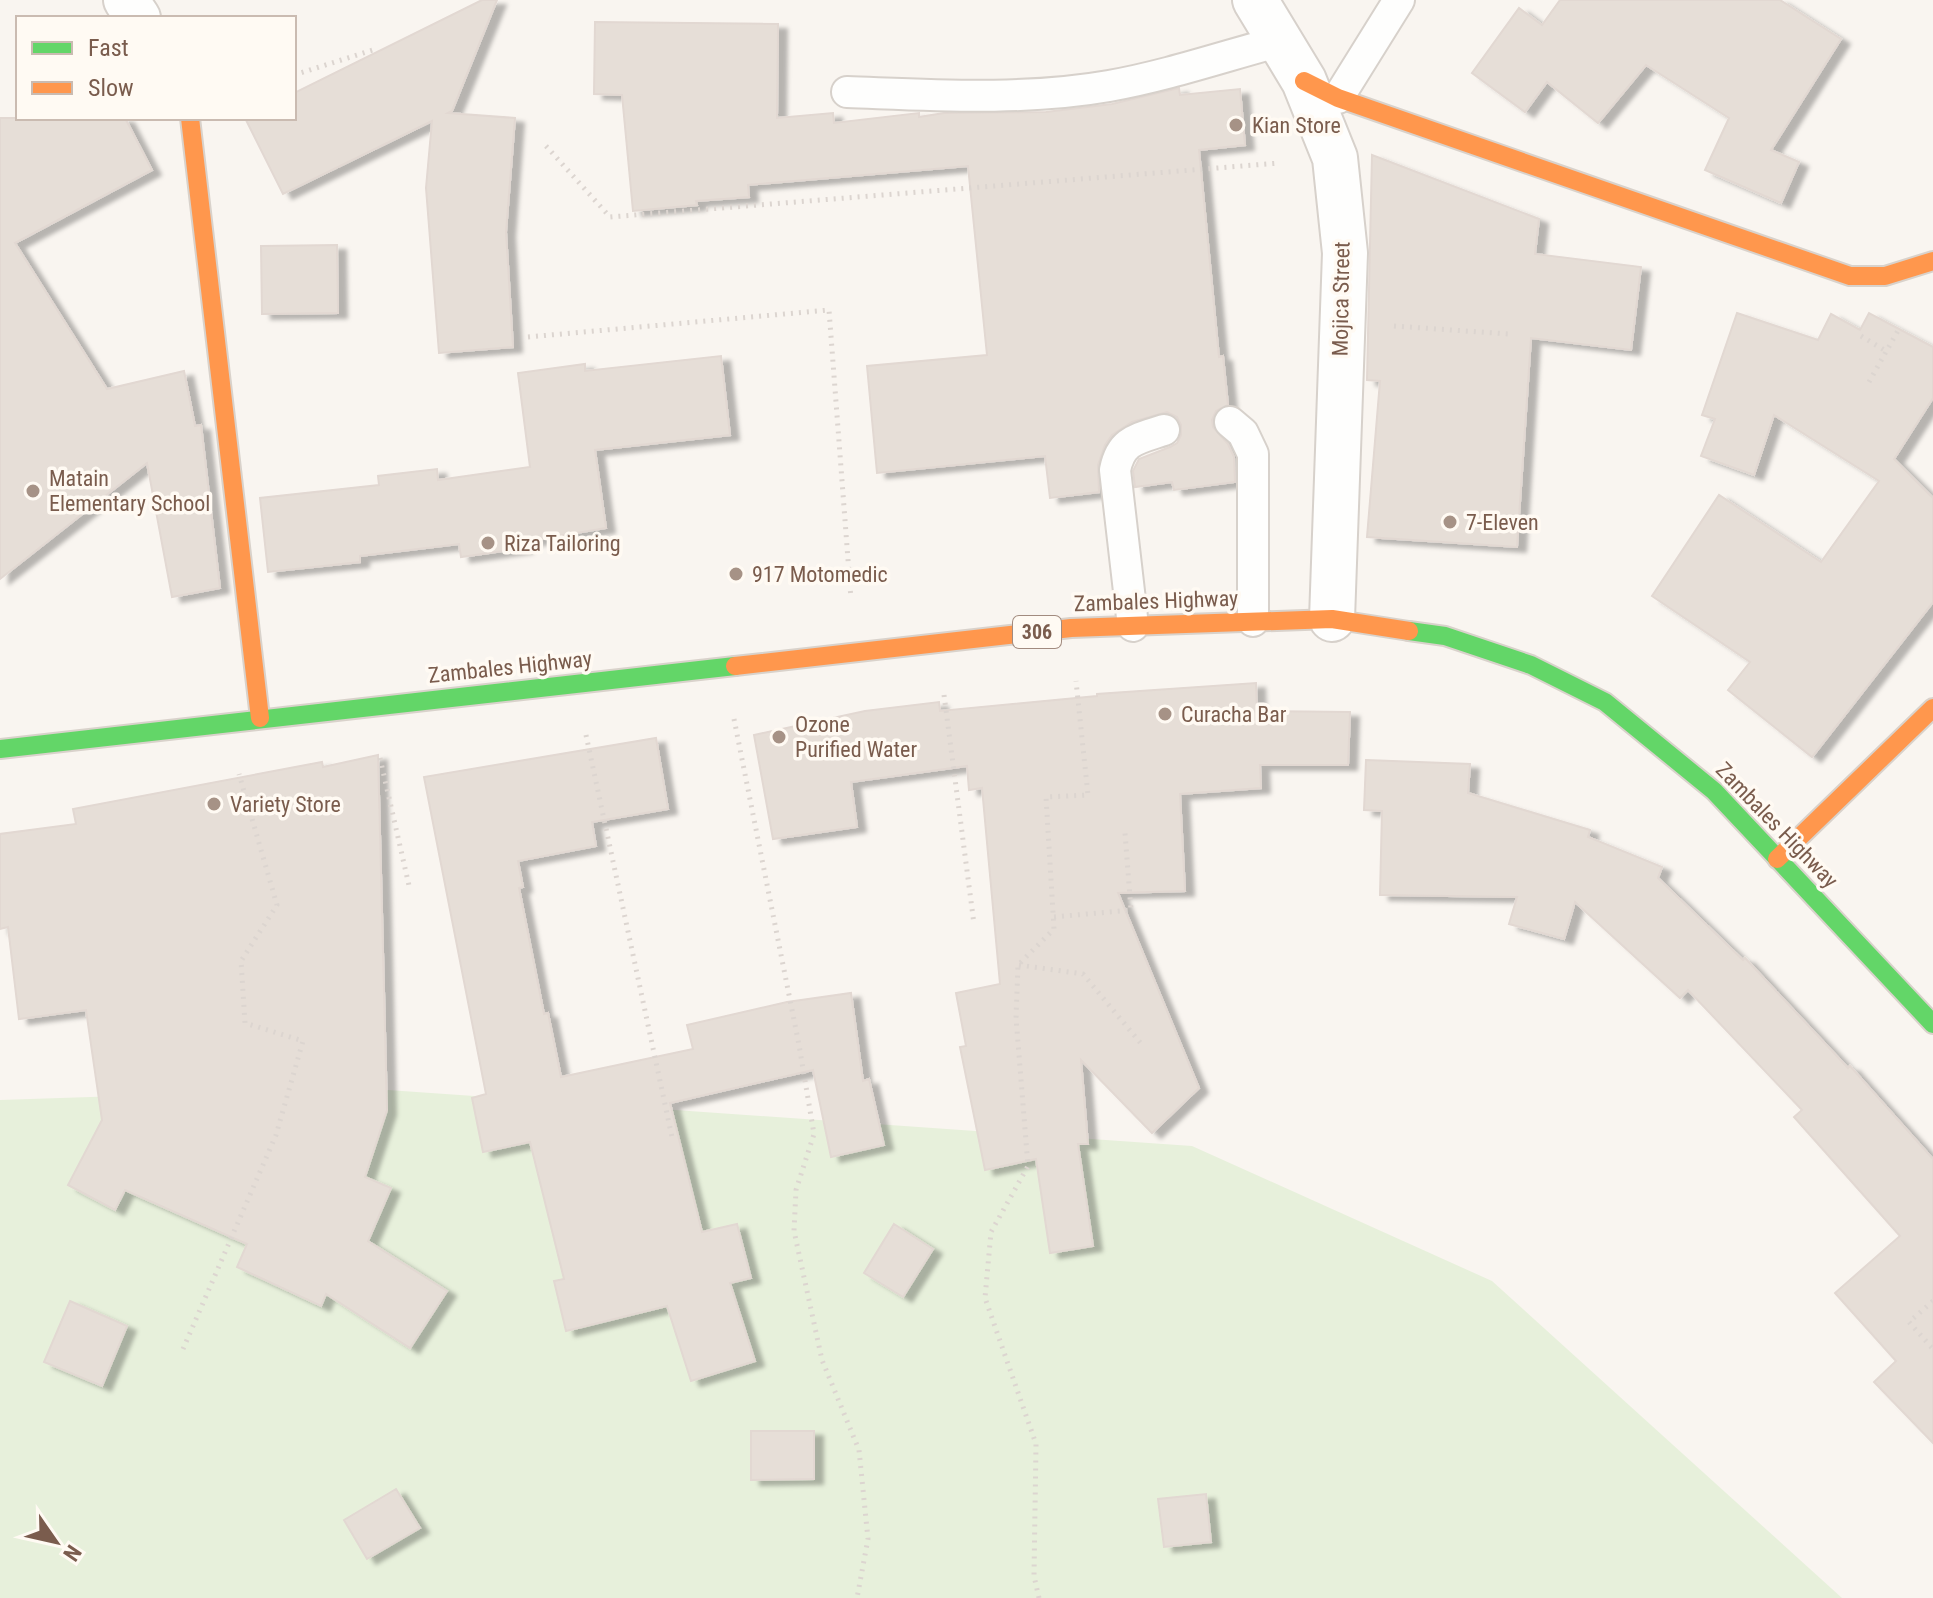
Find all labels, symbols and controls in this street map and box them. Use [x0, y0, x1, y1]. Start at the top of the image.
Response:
legend [16, 16, 296, 120]
text: Fast [88, 34, 129, 62]
text: Slow [88, 74, 134, 102]
place label: Kian Store [1252, 113, 1341, 138]
marker: Kian Store [1227, 116, 1245, 134]
street label: Mojica Street [1327, 241, 1355, 357]
place label: Matain Elementary School [49, 466, 210, 516]
marker: Matain Elementary School [24, 482, 42, 500]
place label: 7-Eleven [1466, 510, 1539, 535]
marker: 7-Eleven [1441, 513, 1459, 531]
place label: Riza Tailoring [504, 531, 621, 556]
marker: Riza Tailoring [479, 534, 497, 552]
place label: 917 Motomedic [752, 562, 888, 587]
marker: 917 Motomedic [727, 565, 745, 583]
street label: Zambales Highway [1073, 586, 1239, 616]
road number: 306 [1013, 616, 1061, 648]
street label: Zambales Highway [427, 646, 593, 688]
place label: Curacha Bar [1181, 702, 1287, 727]
marker: Curacha Bar [1156, 705, 1174, 723]
place label: Ozone Purified Water [795, 712, 917, 762]
marker: Ozone Purified Water [770, 728, 788, 746]
street label: Zambales Highway [1711, 757, 1843, 893]
place label: Variety Store [230, 792, 341, 817]
marker: Variety Store [205, 795, 223, 813]
north arrow [16, 1502, 96, 1582]
text: N [58, 1540, 86, 1565]

